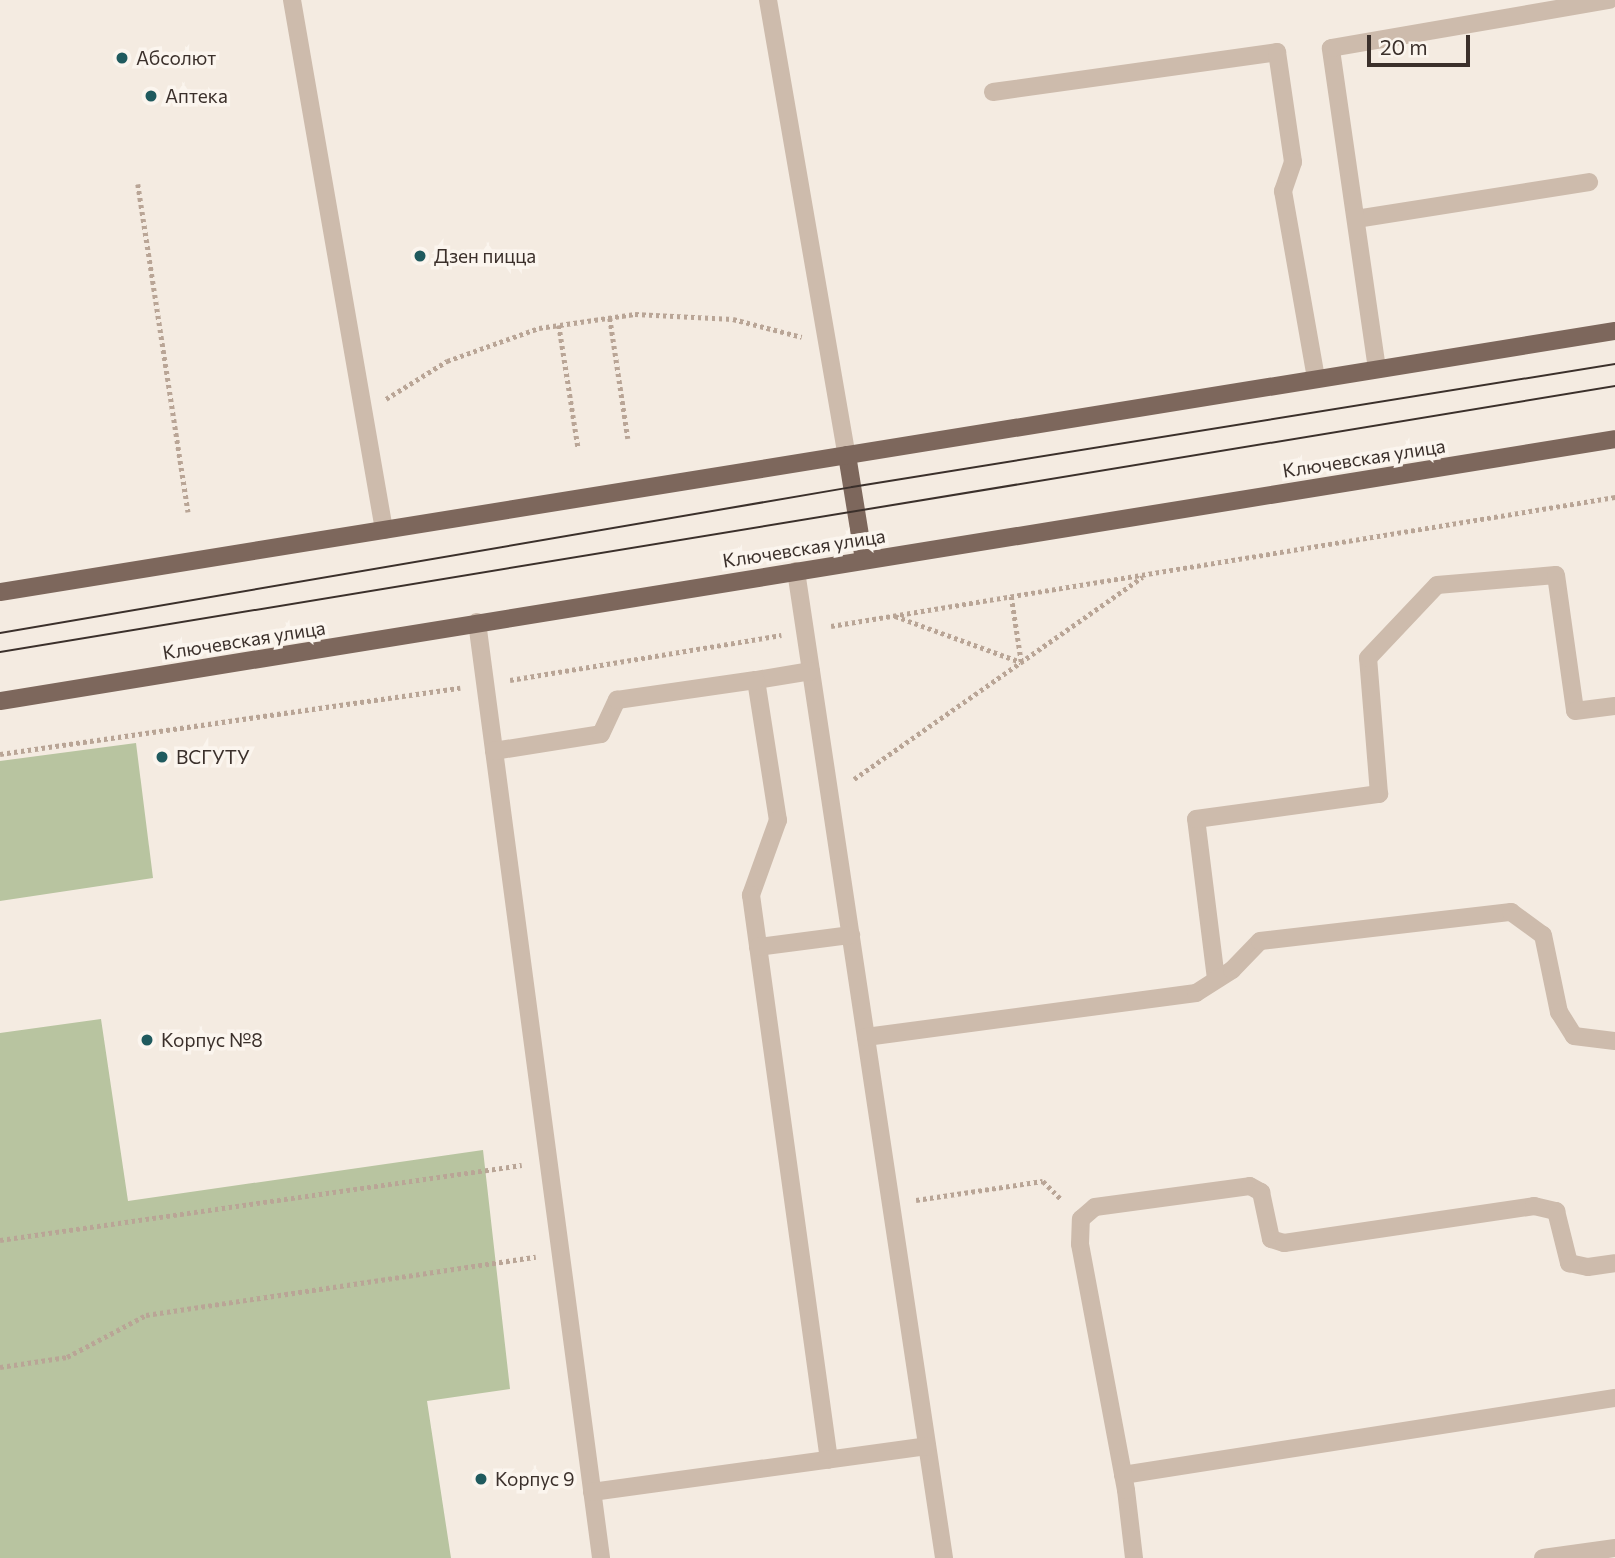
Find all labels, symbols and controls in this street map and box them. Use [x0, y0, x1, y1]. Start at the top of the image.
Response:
scale bar [1370, 21, 1473, 65]
text: 20 m [1380, 34, 1428, 59]
place label: Абсолют [136, 47, 216, 69]
marker: Абсолют [114, 50, 130, 66]
place label: Аптека [165, 85, 228, 107]
marker: Аптека [143, 88, 159, 104]
place label: Дзен пицца [434, 245, 536, 267]
marker: Дзен пицца [412, 248, 428, 264]
street label: Ключевская улица [1281, 434, 1447, 482]
street label: Ключевская улица [721, 524, 887, 572]
street label: Ключевская улица [161, 616, 327, 664]
place label: ВСГУТУ [176, 746, 250, 768]
marker: ВСГУТУ [154, 749, 170, 765]
place label: Корпус №8 [161, 1029, 263, 1051]
marker: Корпус №8 [139, 1032, 155, 1048]
place label: Корпус 9 [495, 1468, 574, 1490]
marker: Корпус 9 [473, 1471, 489, 1487]

